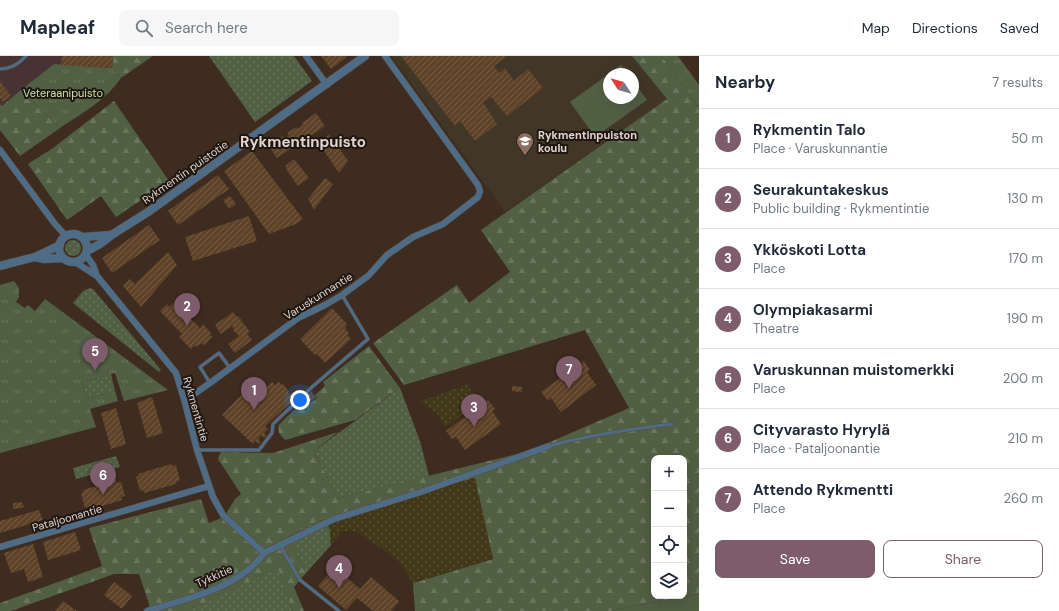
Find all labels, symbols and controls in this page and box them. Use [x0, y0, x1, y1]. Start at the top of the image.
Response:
search box [119, 10, 399, 46]
text: Mapleaf [20, 15, 95, 40]
icon: search [133, 17, 155, 39]
text: Search here [165, 18, 248, 38]
text: Map [862, 19, 890, 37]
text: Directions [912, 19, 978, 37]
text: Saved [1000, 19, 1039, 37]
north arrow [603, 68, 639, 104]
text: Nearby [715, 71, 775, 93]
text: 7 results [992, 74, 1043, 91]
park label: Veteraanipuisto [23, 86, 103, 100]
text: Rykmentin Talo [753, 120, 866, 140]
place label: Rykmentinpuiston koulu [538, 128, 637, 155]
text: 1 [726, 130, 730, 147]
text: 50 m [1011, 130, 1043, 147]
school or university icon: Rykmentinpuiston koulu [515, 131, 535, 156]
district label: Rykmentinpuisto [240, 132, 366, 152]
street label: Rykmentin puistotie [139, 137, 231, 207]
text: Place · Varuskunnantie [753, 140, 888, 157]
text: Seurakuntakeskus [753, 180, 889, 200]
text: 2 [724, 190, 732, 207]
text: 130 m [1007, 190, 1043, 207]
text: Public building · Rykmentintie [753, 200, 929, 217]
text: Ykköskoti Lotta [753, 240, 866, 260]
text: 3 [724, 250, 732, 267]
text: 170 m [1008, 250, 1043, 267]
text: Place [753, 260, 785, 277]
street label: Varuskunnantie [281, 269, 355, 323]
pin: 2 [174, 293, 200, 326]
text: Olympiakasarmi [753, 300, 873, 320]
text: 4 [724, 310, 732, 327]
text: 190 m [1007, 310, 1043, 327]
text: Theatre [753, 320, 799, 337]
pin: 5 [82, 338, 108, 371]
pin: 7 [556, 356, 582, 389]
text: Varuskunnan muistomerkki [753, 360, 954, 380]
text: 5 [724, 370, 732, 387]
text: 200 m [1003, 370, 1043, 387]
street label: Rykmentintie [180, 375, 212, 443]
pin: 1 [241, 377, 267, 410]
text: Place [753, 380, 785, 397]
your location [290, 390, 310, 410]
pin: 3 [461, 394, 487, 427]
text: Cityvarasto Hyrylä [753, 420, 890, 440]
text: 6 [724, 430, 732, 447]
text: 210 m [1008, 430, 1043, 447]
text: Place · Pataljoonantie [753, 440, 880, 457]
map controls [651, 455, 687, 599]
button: + [651, 455, 687, 491]
pin: 6 [90, 462, 116, 495]
text: Attendo Rykmentti [753, 480, 893, 500]
text: 7 [725, 490, 731, 507]
text: 260 m [1003, 490, 1043, 507]
button: − [651, 491, 687, 527]
text: Place [753, 500, 785, 517]
street label: Pataljoonantie [30, 501, 104, 535]
button: locate [651, 527, 687, 563]
button: Save [715, 540, 875, 578]
button: Share [883, 540, 1043, 578]
pin: 4 [326, 555, 352, 588]
street label: Tykkitie [193, 562, 235, 590]
button: layers [651, 563, 687, 599]

